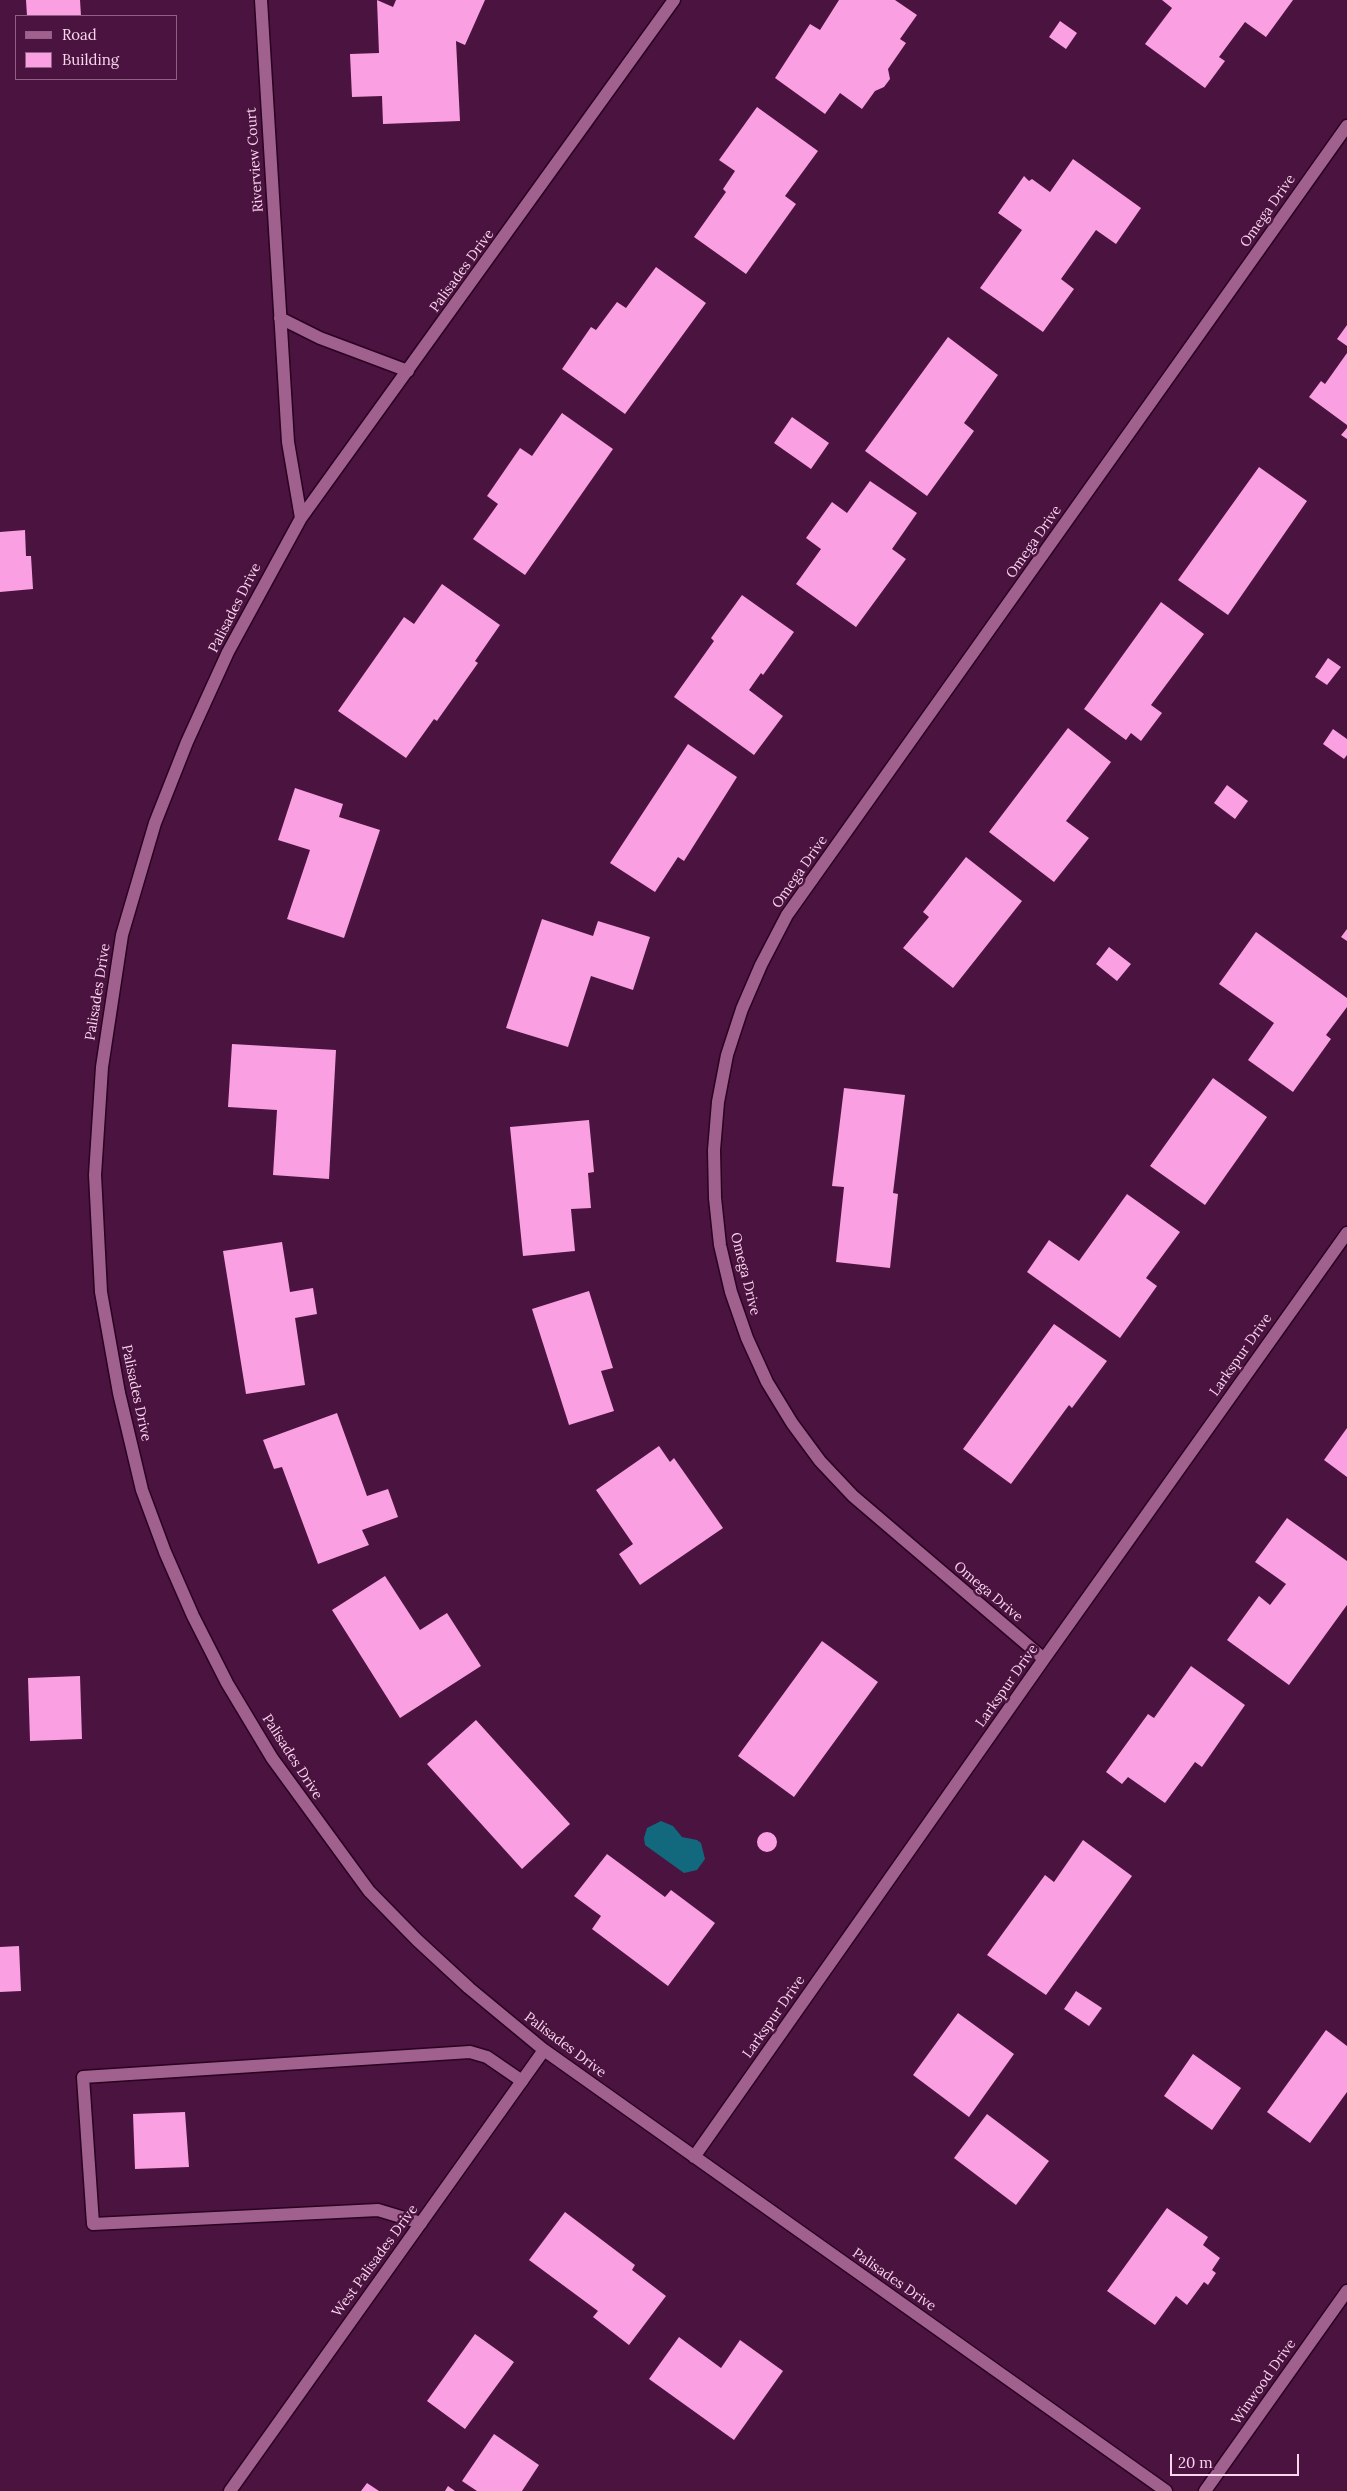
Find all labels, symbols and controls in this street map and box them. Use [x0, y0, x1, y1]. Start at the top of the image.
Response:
legend [15, 15, 178, 80]
text: Road [62, 25, 97, 44]
text: Building [62, 50, 119, 69]
street label: Riverview Court [243, 107, 267, 213]
street label: Omega Drive [1237, 171, 1299, 251]
street label: Palisades Drive [426, 226, 498, 316]
street label: Omega Drive [1003, 502, 1065, 582]
street label: Palisades Drive [205, 560, 265, 656]
street label: Omega Drive [769, 832, 831, 912]
street label: Palisades Drive [82, 942, 114, 1042]
street label: Omega Drive [727, 1231, 763, 1317]
street label: Larkspur Drive [1206, 1310, 1276, 1400]
street label: Palisades Drive [118, 1343, 154, 1443]
street label: Omega Drive [950, 1558, 1026, 1626]
street label: Larkspur Drive [972, 1641, 1042, 1731]
street label: Palisades Drive [258, 1711, 326, 1803]
street label: Larkspur Drive [739, 1972, 809, 2062]
street label: Palisades Drive [521, 2009, 609, 2081]
street label: West Palisades Drive [329, 2202, 421, 2320]
street label: Palisades Drive [849, 2245, 939, 2315]
street label: Winwood Drive [1228, 2336, 1300, 2428]
scale bar [1172, 2444, 1301, 2476]
text: 20 m [1178, 2453, 1213, 2472]

